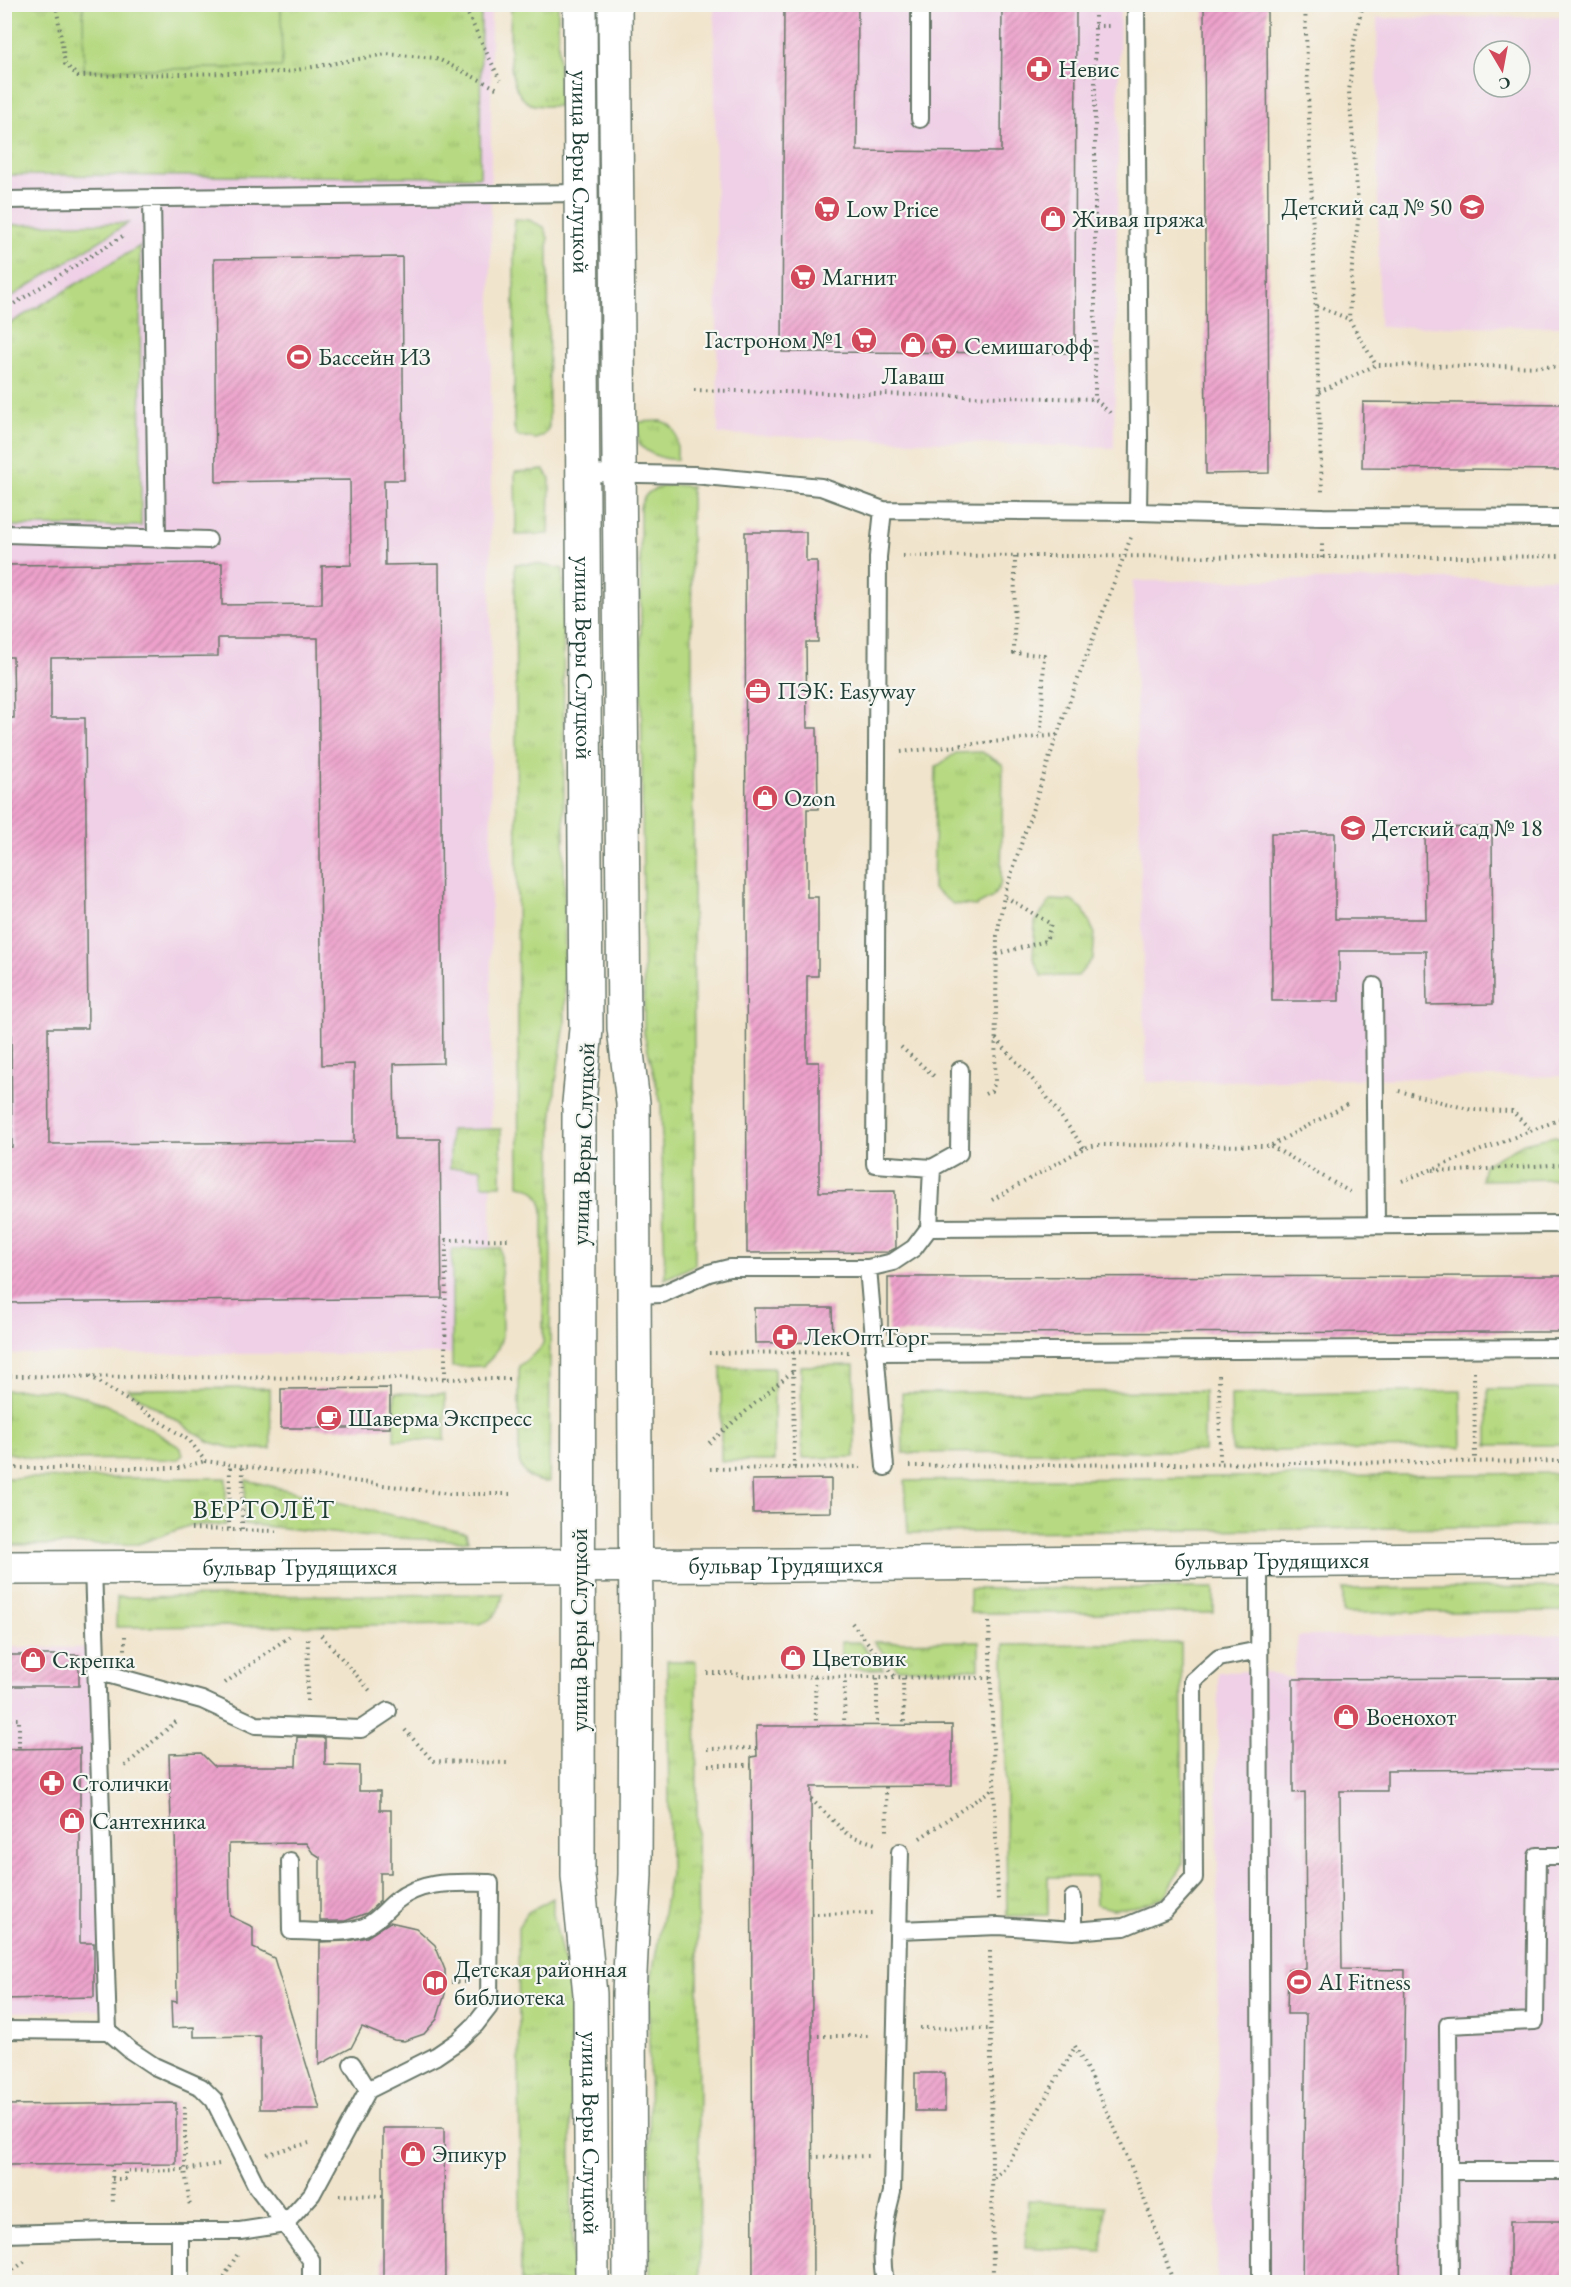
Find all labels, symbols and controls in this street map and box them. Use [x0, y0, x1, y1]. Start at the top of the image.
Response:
north arrow [1472, 39, 1532, 99]
place label: Невис [1058, 53, 1119, 84]
pharmacy icon: Невис [1024, 54, 1054, 84]
street label: улица Веры Слуцкой [565, 70, 598, 274]
text: С [1497, 72, 1512, 95]
place label: Детский сад № 50 [1282, 191, 1452, 222]
school or university icon: Детский сад № 50 [1457, 192, 1487, 222]
place label: Low Price [846, 193, 939, 224]
supermarket icon: Low Price [812, 194, 842, 224]
place label: Живая пряжа [1071, 203, 1205, 234]
shop icon: Живая пряжа [1038, 204, 1068, 234]
place label: Магнит [822, 261, 896, 292]
supermarket icon: Магнит [788, 262, 818, 292]
place label: Гастроном №1 [704, 324, 844, 355]
supermarket icon: Гастроном №1 [849, 325, 879, 355]
shop icon: Лаваш [898, 330, 928, 360]
place label: Семишагофф [964, 330, 1093, 361]
supermarket icon: Семишагофф [929, 331, 959, 361]
place label: Бассейн ИЗ [318, 341, 431, 372]
sports icon: Бассейн ИЗ [284, 342, 314, 372]
place label: Лаваш [882, 360, 945, 391]
street label: улица Веры Слуцкой [568, 556, 600, 760]
place label: ПЭК: Easyway [777, 675, 916, 706]
office icon: ПЭК: Easyway [743, 676, 773, 706]
place label: Ozon [784, 782, 836, 813]
shop icon: Ozon [750, 783, 780, 813]
place label: Детский сад № 18 [1372, 812, 1543, 843]
school or university icon: Детский сад № 18 [1338, 813, 1368, 843]
street label: улица Веры Слуцкой [563, 1042, 602, 1246]
place label: ЛекОптТорг [804, 1321, 929, 1352]
pharmacy icon: ЛекОптТорг [770, 1322, 800, 1352]
place label: Шаверма Экспресс [348, 1402, 532, 1433]
cafe icon: Шаверма Экспресс [314, 1403, 344, 1433]
district label: ВЕРТОЛЁТ [193, 1492, 335, 1526]
street label: улица Веры Слуцкой [563, 1528, 594, 1732]
street label: бульвар Трудящихся [1174, 1544, 1370, 1577]
street label: бульвар Трудящихся [688, 1548, 884, 1580]
street label: бульвар Трудящихся [202, 1550, 398, 1582]
place label: Цветовик [812, 1642, 907, 1673]
shop icon: Цветовик [778, 1643, 808, 1673]
place label: Скрепка [52, 1644, 136, 1675]
shop icon: Скрепка [18, 1645, 48, 1675]
place label: Военохот [1366, 1701, 1456, 1732]
shop icon: Военохот [1331, 1702, 1361, 1732]
place label: Столички [72, 1767, 170, 1798]
pharmacy icon: Столички [37, 1768, 67, 1798]
place label: Сантехника [92, 1805, 207, 1836]
shop icon: Сантехника [57, 1806, 87, 1836]
place label: Детская районная библиотека [454, 1953, 627, 2012]
place label: AI Fitness [1317, 1966, 1411, 1997]
sports icon: AI Fitness [1284, 1967, 1314, 1997]
library icon: Детская районная библиотека [420, 1968, 450, 1998]
street label: улица Веры Слуцкой [575, 2031, 608, 2235]
place label: Эпикур [432, 2138, 507, 2169]
shop icon: Эпикур [398, 2139, 428, 2169]

